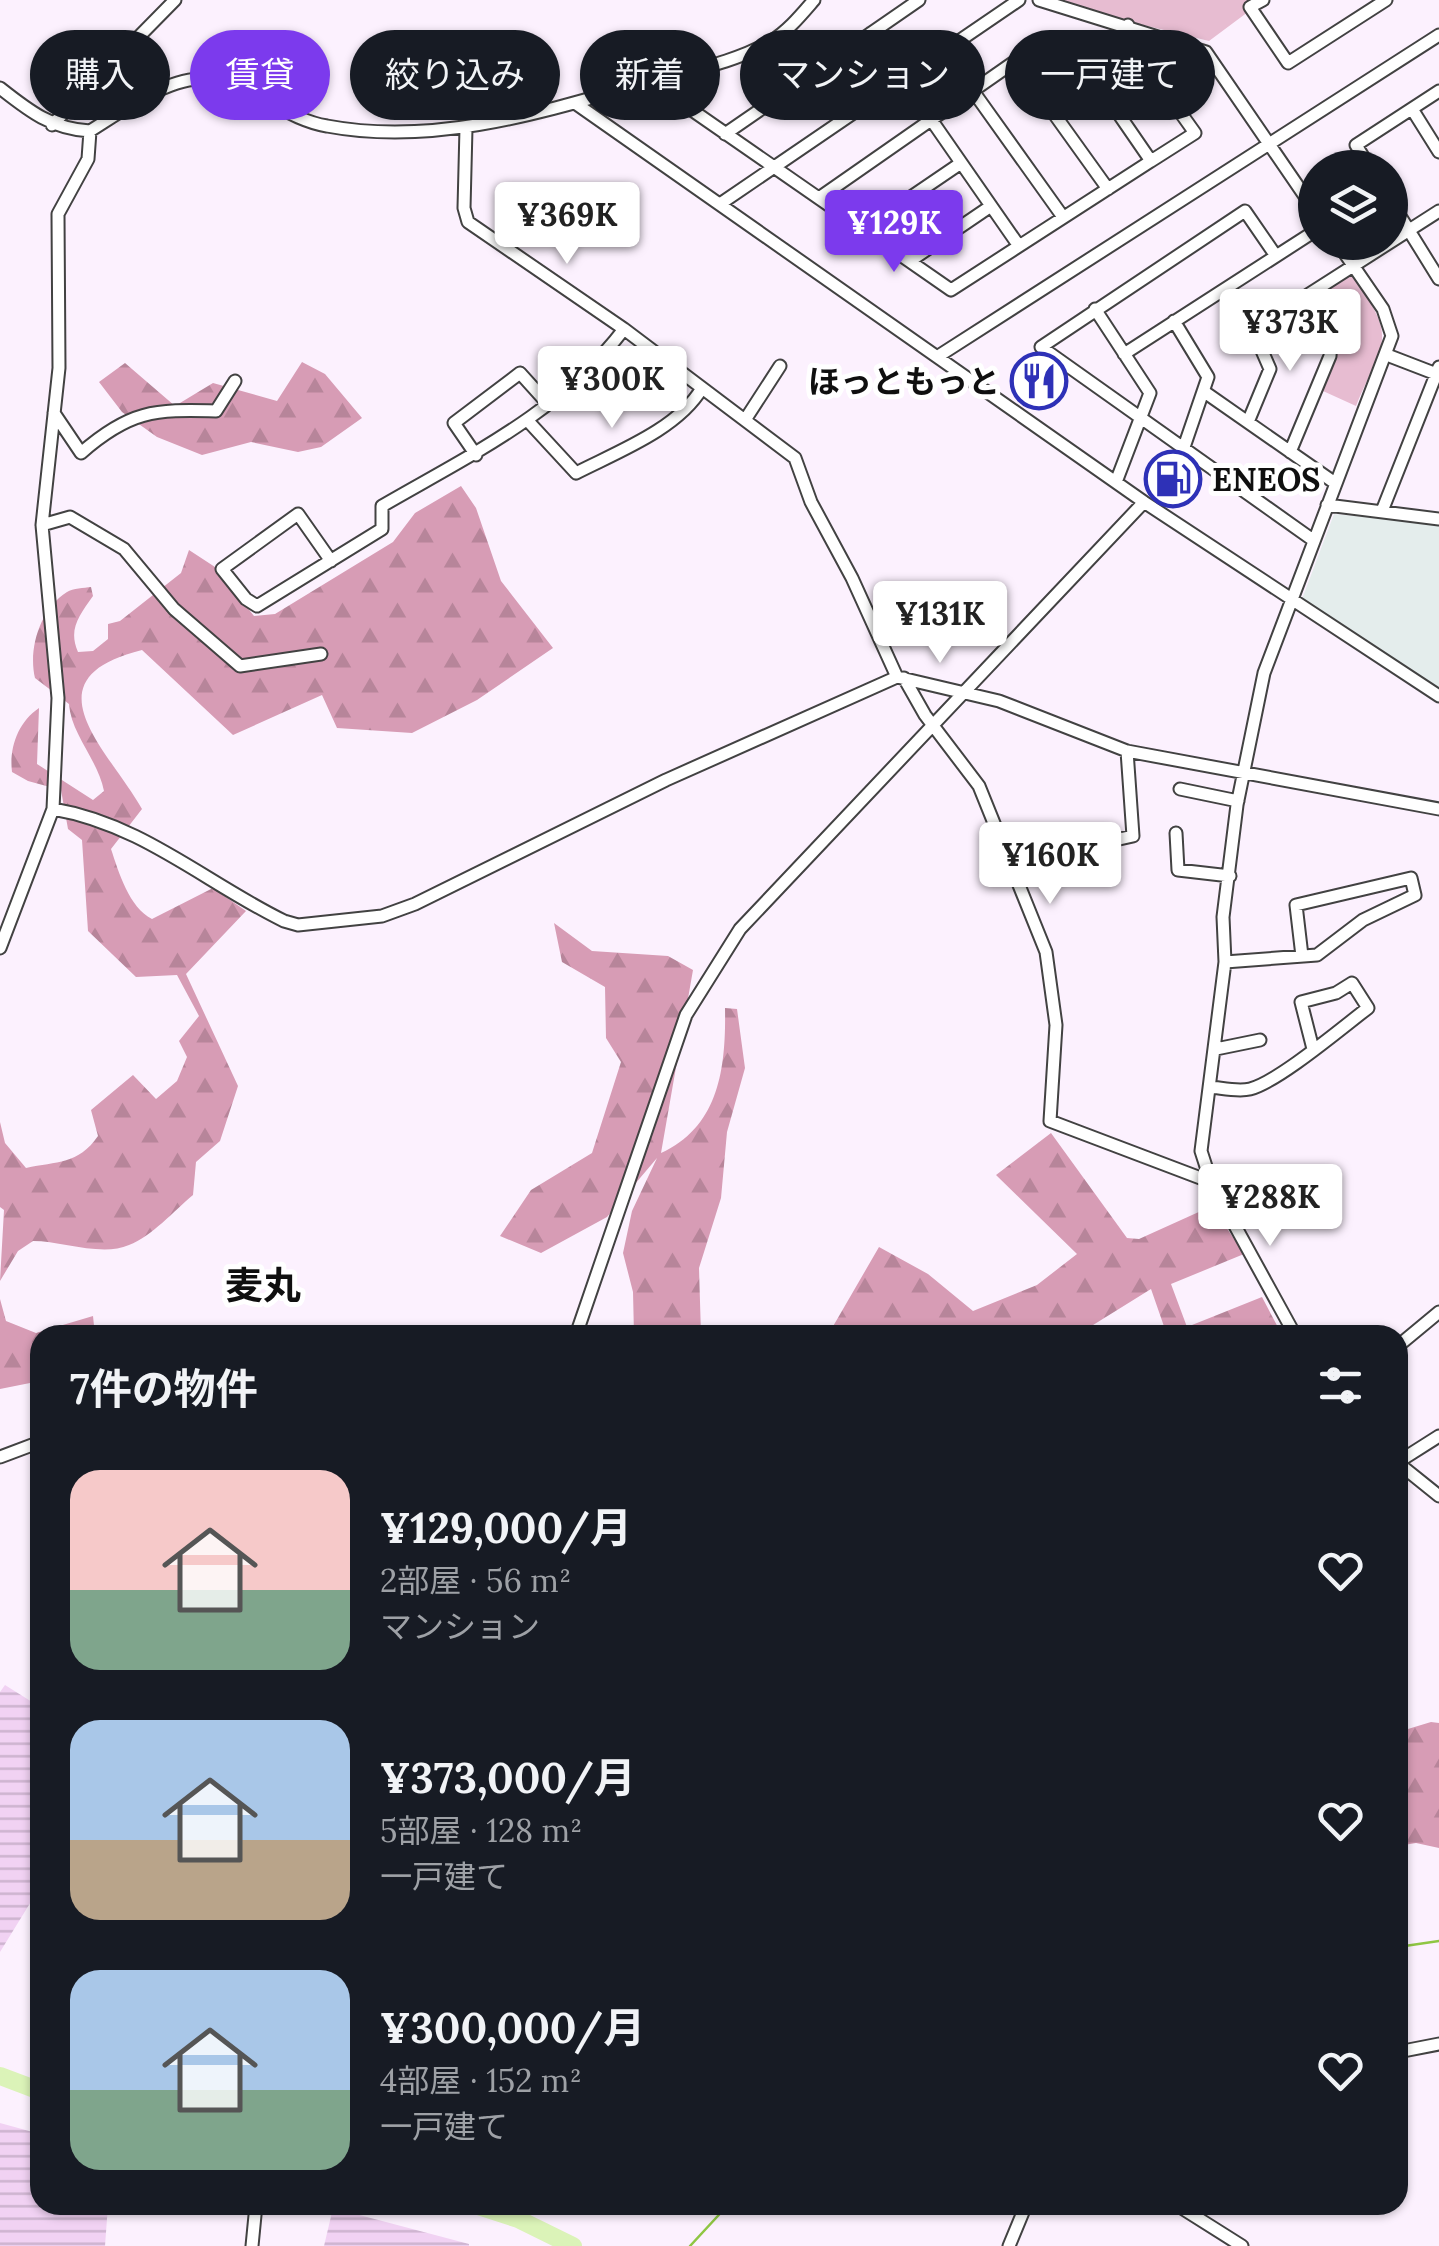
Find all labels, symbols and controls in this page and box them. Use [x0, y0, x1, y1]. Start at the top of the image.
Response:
chip: 購入 [30, 30, 170, 120]
chip: 賃貸 [190, 30, 330, 120]
chip: 絞り込み [350, 30, 560, 120]
chip: 新着 [580, 30, 720, 120]
chip: マンション [740, 30, 985, 120]
chip: 一戸建て [1005, 30, 1215, 120]
map controls [1298, 150, 1408, 260]
button: layers [1298, 150, 1408, 260]
pin: ¥369K [497, 182, 637, 267]
pin: ¥129K [824, 190, 964, 275]
text: ¥369K [517, 194, 617, 235]
text: ¥129K [847, 202, 941, 243]
pin: ¥373K [1220, 289, 1360, 374]
text: ¥373K [1242, 301, 1338, 342]
pin: ¥300K [542, 346, 682, 431]
restaurant icon: ほっともっと [1009, 351, 1069, 411]
text: ¥300K [560, 358, 664, 399]
place label: ほっともっと [808, 361, 1000, 402]
fuel station icon: ENEOS [1143, 449, 1203, 509]
place label: ENEOS [1212, 459, 1320, 500]
pin: ¥131K [870, 581, 1010, 666]
text: ¥131K [895, 593, 985, 634]
pin: ¥160K [980, 822, 1120, 907]
text: ¥160K [1001, 834, 1099, 875]
pin: ¥288K [1200, 1164, 1340, 1249]
text: ¥288K [1220, 1176, 1320, 1217]
district label: 麦丸 [225, 1261, 301, 1309]
icon: filters [1313, 1358, 1368, 1413]
text: 7件の物件 [70, 1362, 258, 1416]
text: ¥129,000/月 [380, 1501, 632, 1555]
icon: home [150, 1510, 270, 1630]
icon: heart [1313, 1543, 1368, 1598]
text: 2部屋 · 56 m² [380, 1560, 571, 1601]
text: マンション [380, 1606, 540, 1647]
text: ¥373,000/月 [380, 1751, 636, 1805]
icon: home [150, 1760, 270, 1880]
icon: heart [1313, 1793, 1368, 1848]
text: 5部屋 · 128 m² [380, 1810, 582, 1851]
text: 一戸建て [380, 1856, 508, 1897]
text: ¥300,000/月 [380, 2001, 645, 2055]
icon: home [150, 2010, 270, 2130]
icon: heart [1313, 2043, 1368, 2098]
text: 4部屋 · 152 m² [380, 2060, 582, 2101]
text: 一戸建て [380, 2106, 508, 2147]

